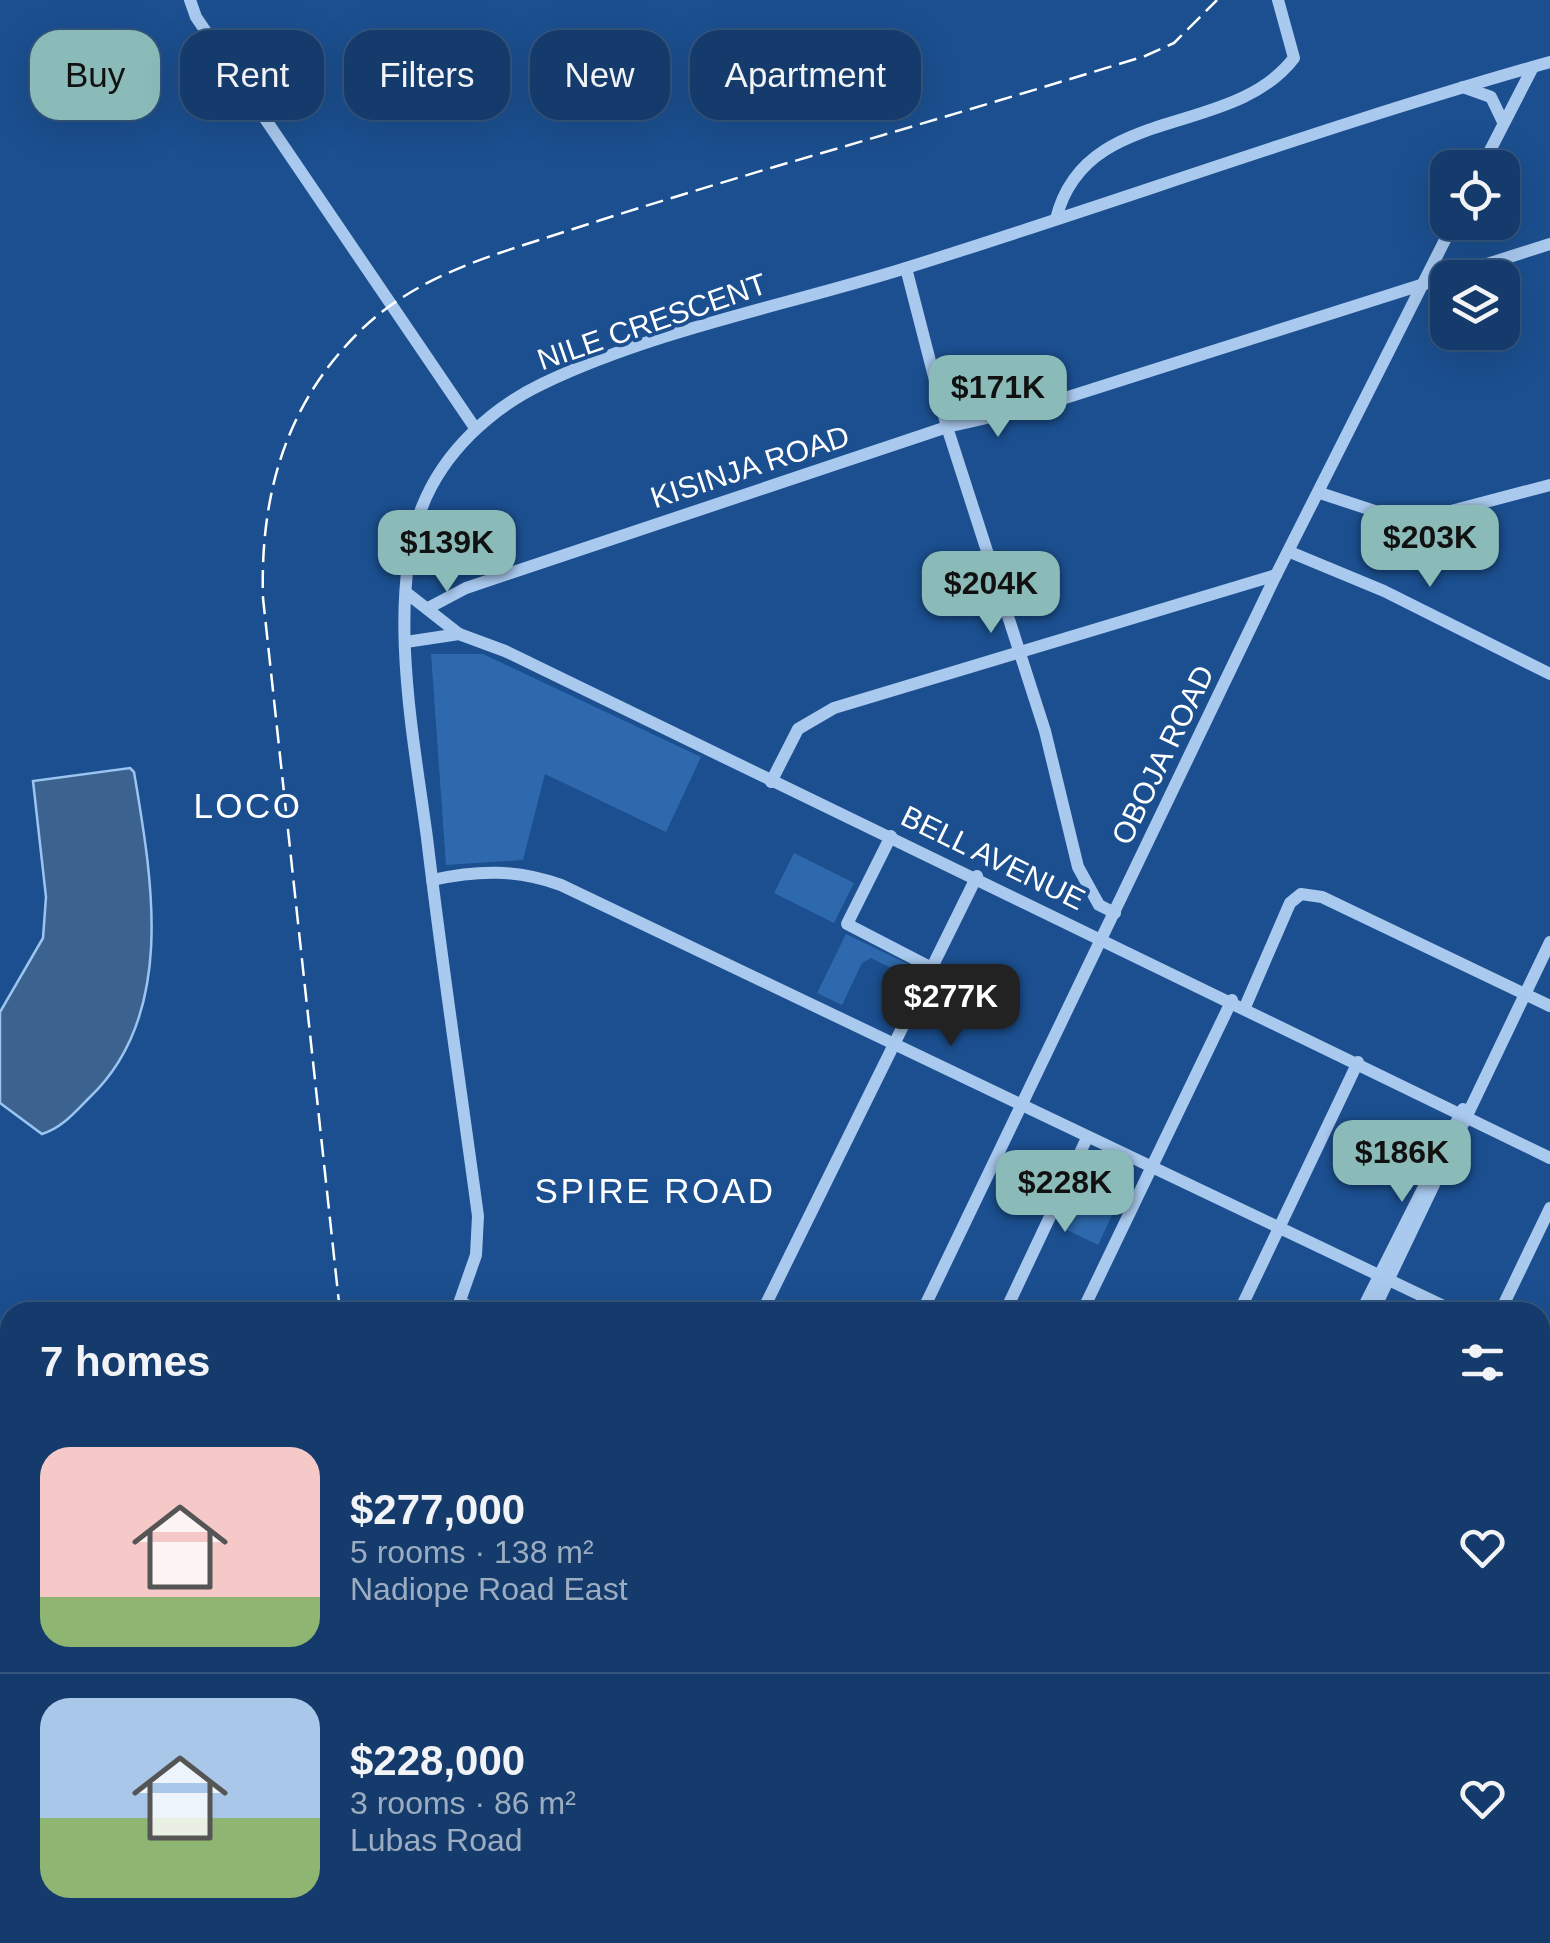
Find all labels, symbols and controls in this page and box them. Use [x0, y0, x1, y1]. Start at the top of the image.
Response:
chip: Buy [30, 30, 160, 120]
chip: Rent [180, 30, 324, 120]
chip: Filters [344, 30, 510, 120]
chip: New [530, 30, 670, 120]
chip: Apartment [690, 30, 921, 120]
map controls [1430, 150, 1520, 350]
button: locate [1430, 150, 1520, 240]
button: layers [1430, 260, 1520, 350]
street label: NILE CRESCENT [533, 267, 771, 376]
pin: $171K [928, 355, 1068, 440]
text: $171K [951, 369, 1045, 405]
street label: KISINJA ROAD [646, 419, 853, 514]
pin: $203K [1360, 505, 1500, 590]
pin: $139K [377, 510, 517, 595]
text: $203K [1383, 519, 1477, 555]
text: $139K [400, 524, 494, 560]
pin: $204K [921, 551, 1061, 636]
text: $204K [944, 565, 1038, 601]
street label: OBOJA ROAD [1105, 660, 1220, 850]
district label: LOCO [193, 786, 303, 825]
street label: BELL AVENUE [896, 799, 1090, 916]
pin: $277K [881, 964, 1021, 1049]
text: $277K [904, 978, 998, 1014]
pin: $186K [1332, 1120, 1472, 1205]
text: $186K [1355, 1134, 1449, 1170]
pin: $228K [995, 1150, 1135, 1235]
text: $228K [1018, 1164, 1112, 1200]
district label: SPIRE ROAD [535, 1171, 775, 1210]
icon: filters [1455, 1335, 1510, 1390]
text: 7 homes [40, 1338, 210, 1385]
text: $277,000 [350, 1486, 525, 1533]
icon: home [120, 1487, 240, 1607]
icon: heart [1455, 1520, 1510, 1575]
text: 5 rooms · 138 m² [350, 1534, 594, 1570]
text: Nadiope Road East [350, 1571, 628, 1607]
text: $228,000 [350, 1737, 525, 1784]
icon: home [120, 1738, 240, 1858]
icon: heart [1455, 1771, 1510, 1826]
text: 3 rooms · 86 m² [350, 1785, 576, 1821]
text: Lubas Road [350, 1822, 523, 1858]

